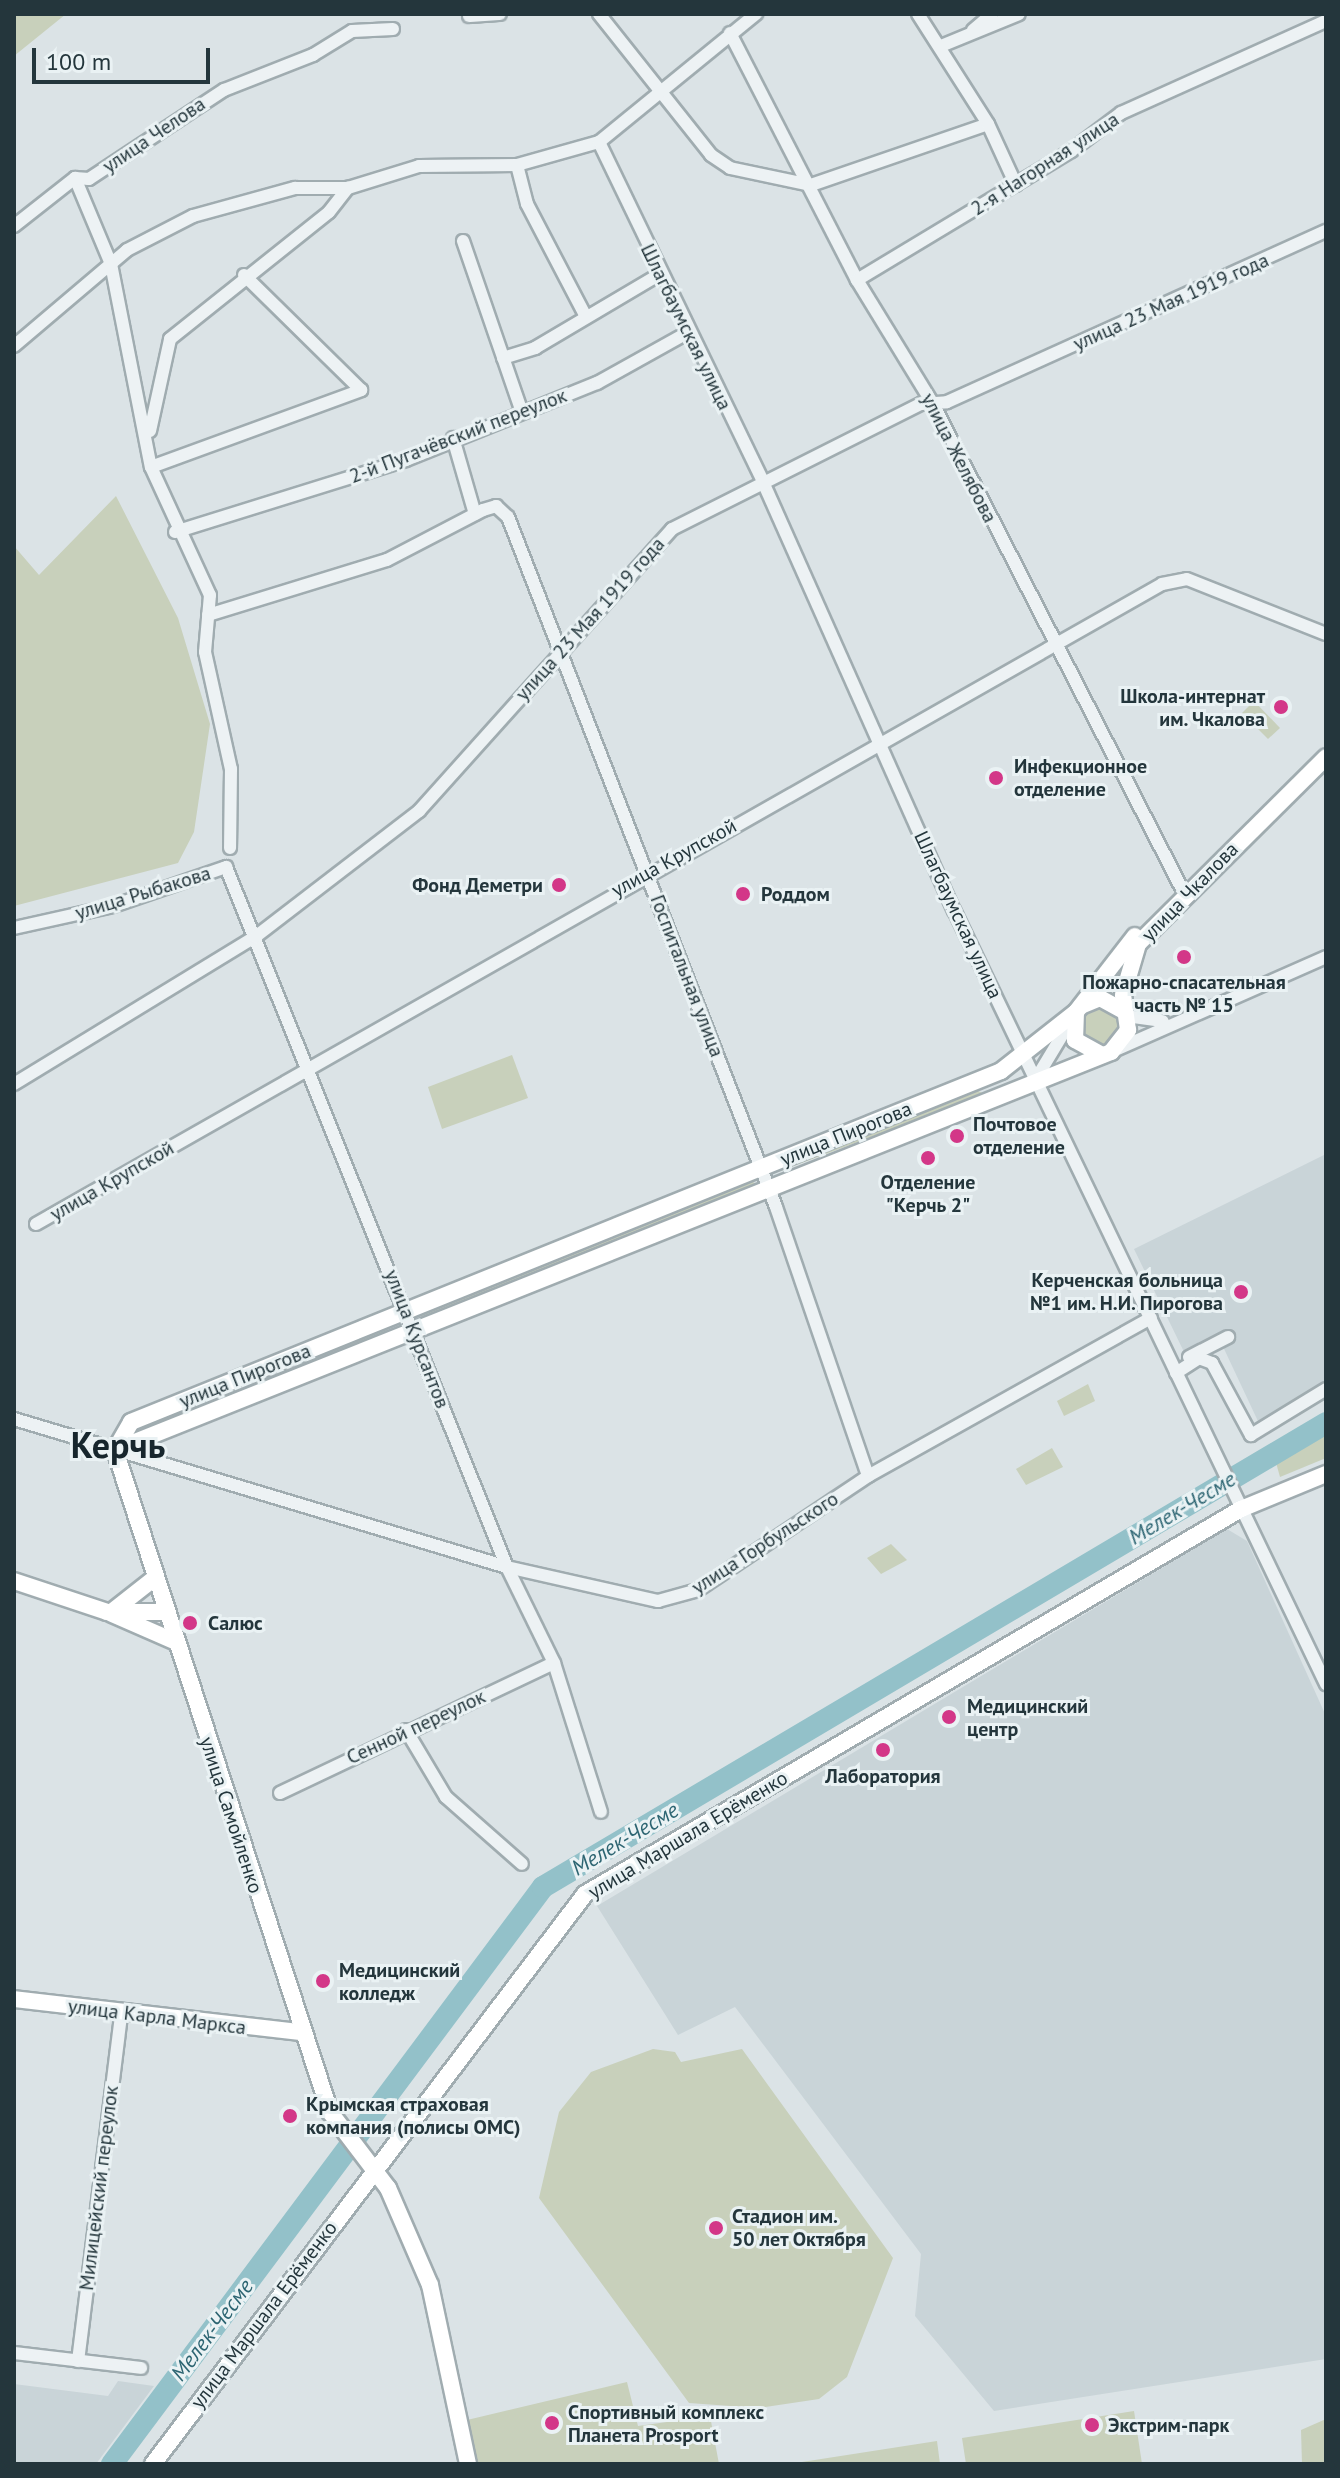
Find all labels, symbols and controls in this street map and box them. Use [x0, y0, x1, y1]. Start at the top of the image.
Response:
scale bar [36, 32, 214, 82]
text: 100 m [46, 46, 111, 77]
street label: улица Челова [98, 92, 210, 178]
street label: 2-я Нагорная улица [967, 107, 1123, 221]
street label: Шлагбаумская улица [635, 240, 737, 414]
street label: улица 23 Мая 1919 года [1070, 248, 1272, 356]
street label: 2-й Пугачёвский переулок [346, 383, 570, 489]
street label: улица Желябова [916, 389, 1002, 527]
street label: улица 23 Мая 1919 года [510, 532, 670, 706]
place label: Школа-интернат им. Чкалова [1120, 684, 1265, 731]
marker: Школа-интернат им. Чкалова [1272, 698, 1290, 716]
place label: Инфекционное отделение [1014, 754, 1147, 801]
marker: Инфекционное отделение [985, 767, 1007, 789]
street label: улица Крупской [607, 814, 741, 902]
street label: Шлагбаумская улица [909, 827, 1007, 1003]
street label: улица Чкалова [1137, 837, 1243, 947]
street label: улица Рыбакова [72, 861, 214, 925]
place label: Фонд Деметри [412, 873, 543, 897]
marker: Фонд Деметри [550, 876, 568, 894]
place label: Роддом [761, 882, 830, 906]
marker: Роддом [732, 883, 754, 905]
street label: Госпитальная улица [645, 892, 729, 1060]
marker: Пожарно-спасательная часть № 15 [1175, 948, 1193, 966]
place label: Пожарно-спасательная часть № 15 [1082, 970, 1286, 1017]
street label: улица Пирогова [777, 1097, 915, 1171]
place label: Почтовое отделение [973, 1112, 1065, 1159]
marker: Почтовое отделение [948, 1127, 966, 1145]
street label: улица Крупской [46, 1136, 178, 1226]
marker: Отделение "Керчь 2" [919, 1149, 937, 1167]
place label: Отделение "Керчь 2" [881, 1170, 975, 1217]
street label: улица Курсантов [380, 1266, 454, 1412]
place label: Керченская больница №1 им. Н.И. Пирогова [1027, 1268, 1223, 1315]
marker: Керченская больница №1 им. Н.И. Пирогова [1230, 1281, 1252, 1303]
street label: улица Пирогова [176, 1339, 314, 1413]
district label: Керчь [71, 1423, 165, 1467]
water label: Мелек-Чесме [1124, 1466, 1240, 1550]
street label: улица Горбульского [687, 1487, 843, 1599]
place label: Салюс [208, 1611, 263, 1635]
marker: Салюс [179, 1612, 201, 1634]
street label: Сенной переулок [343, 1684, 489, 1770]
place label: Медицинский центр [967, 1694, 1088, 1741]
marker: Медицинский центр [938, 1706, 960, 1728]
street label: улица Самойленко [194, 1734, 268, 1896]
marker: Лаборатория [872, 1739, 894, 1761]
place label: Лаборатория [825, 1764, 941, 1788]
street label: улица Маршала Ерёменко [584, 1766, 792, 1904]
water label: Мелек-Чесме [567, 1797, 683, 1881]
place label: Медицинский колледж [339, 1958, 460, 2005]
marker: Медицинский колледж [314, 1972, 332, 1990]
street label: улица Карла Маркса [67, 1994, 247, 2040]
street label: Милицейский переулок [75, 2084, 123, 2292]
place label: Крымская страховая компания (полисы ОМС) [306, 2092, 521, 2139]
marker: Крымская страховая компания (полисы ОМС) [281, 2107, 299, 2125]
place label: Стадион им. 50 лет Октября [732, 2204, 867, 2251]
street label: улица Маршала Ерёменко [186, 2217, 342, 2413]
marker: Стадион им. 50 лет Октября [707, 2219, 725, 2237]
water label: Мелек-Чесме [165, 2274, 259, 2386]
place label: Спортивный комплекс Планета Prosport [568, 2400, 764, 2447]
place label: Экстрим-парк [1108, 2413, 1229, 2437]
marker: Спортивный комплекс Планета Prosport [543, 2414, 561, 2432]
marker: Экстрим-парк [1083, 2416, 1101, 2434]

